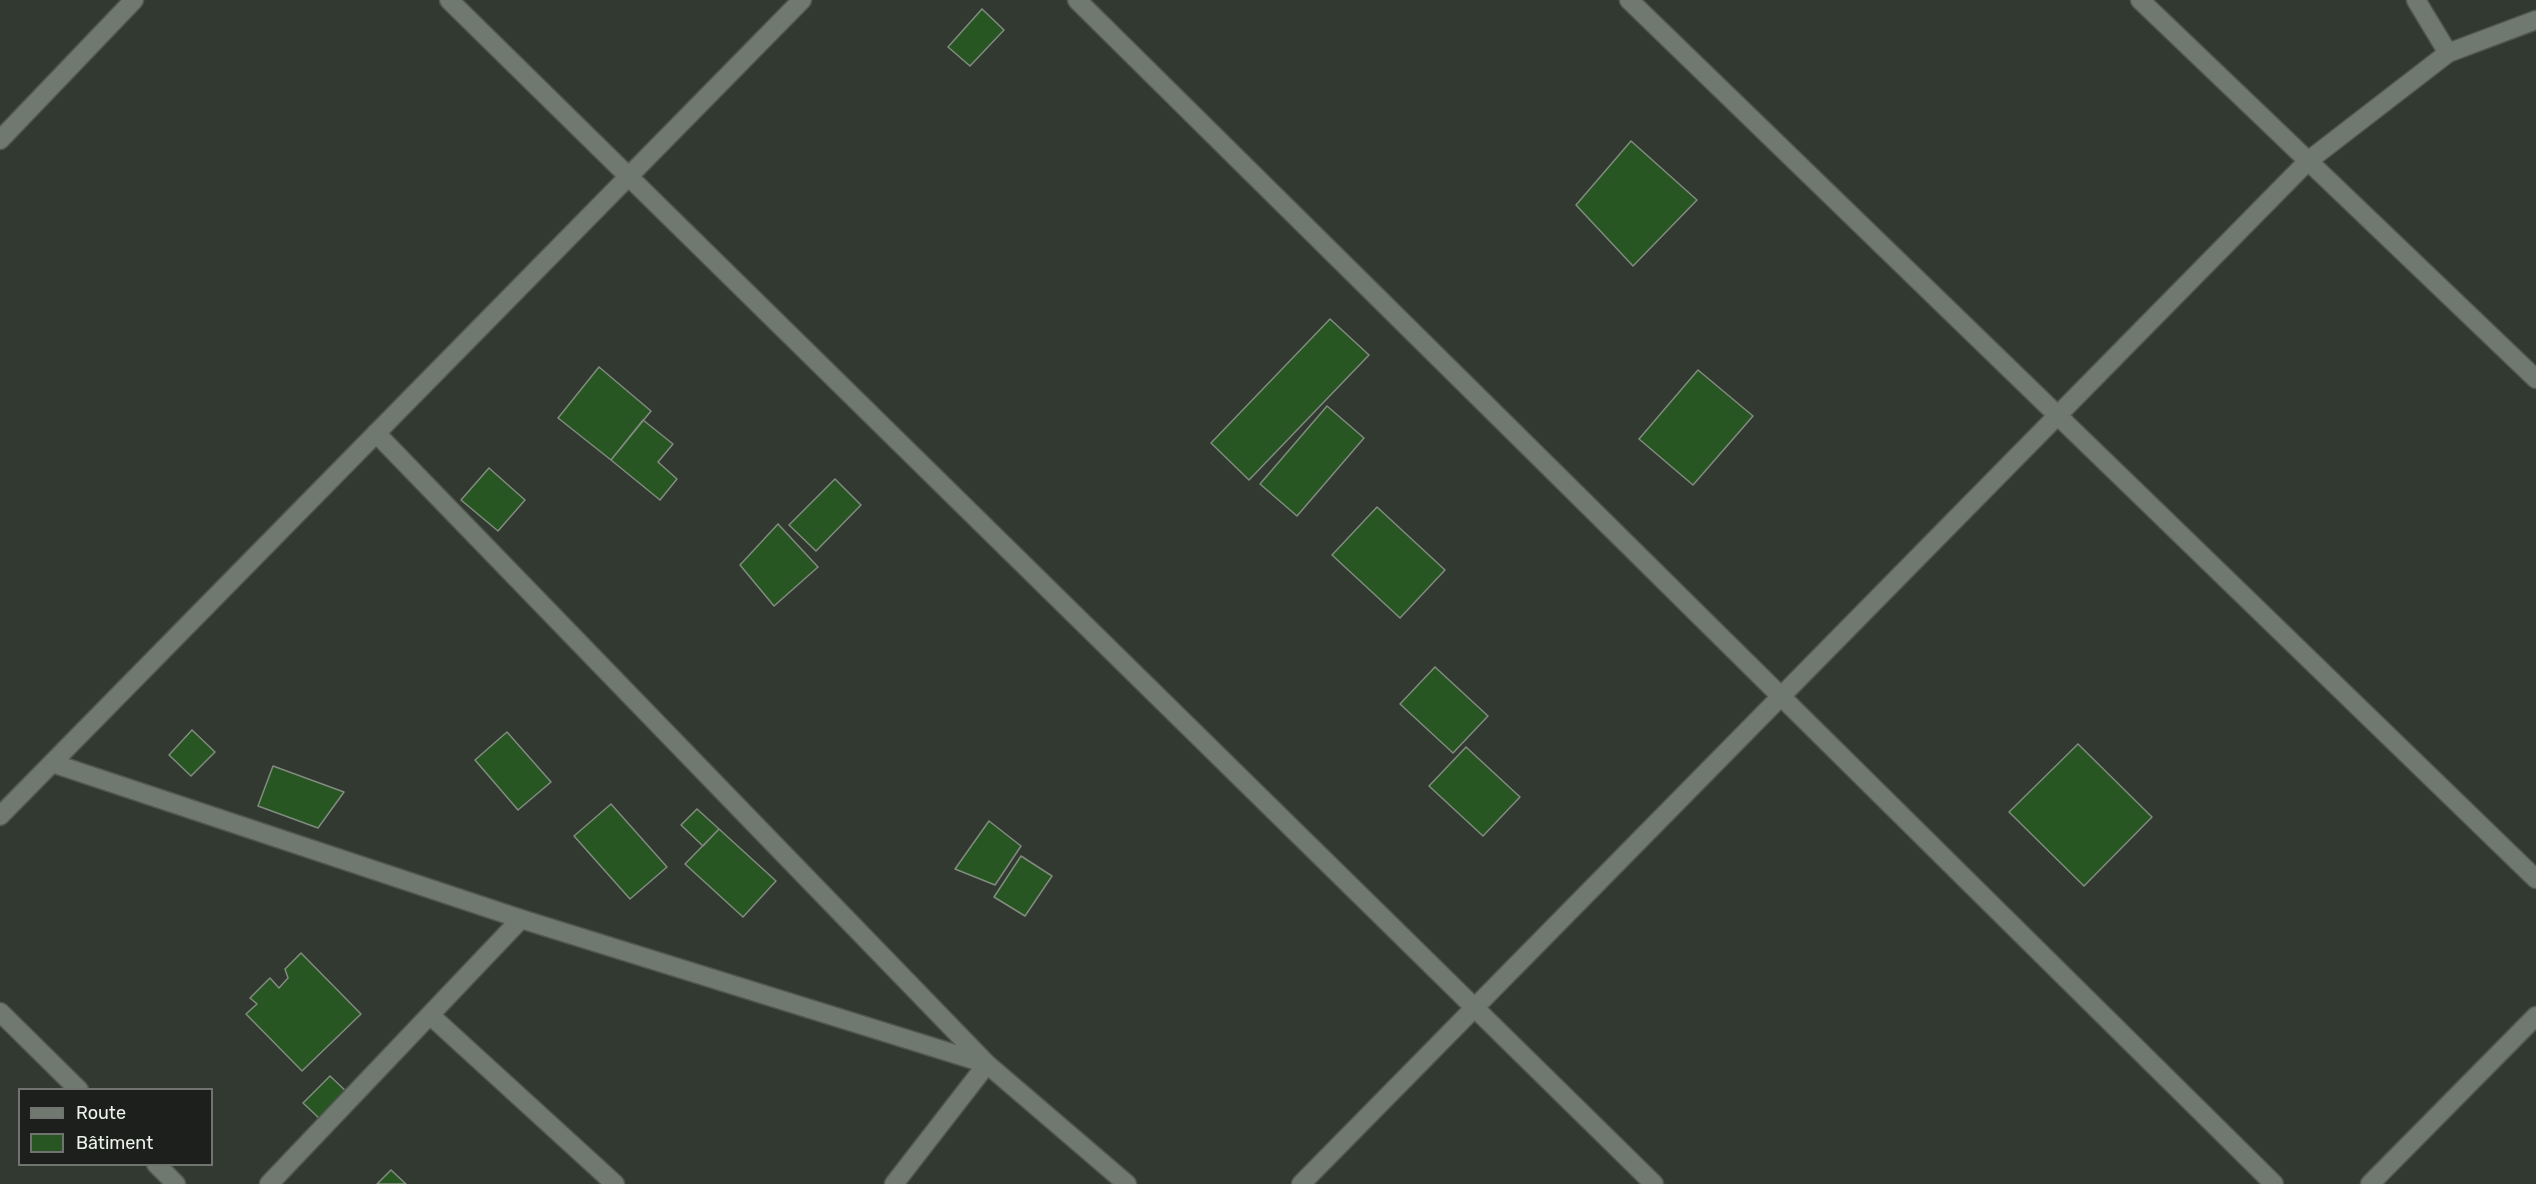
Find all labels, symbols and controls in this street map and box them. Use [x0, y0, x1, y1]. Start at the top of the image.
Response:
legend [18, 1088, 213, 1166]
text: Route [76, 1102, 126, 1124]
text: Bâtiment [76, 1132, 153, 1154]

